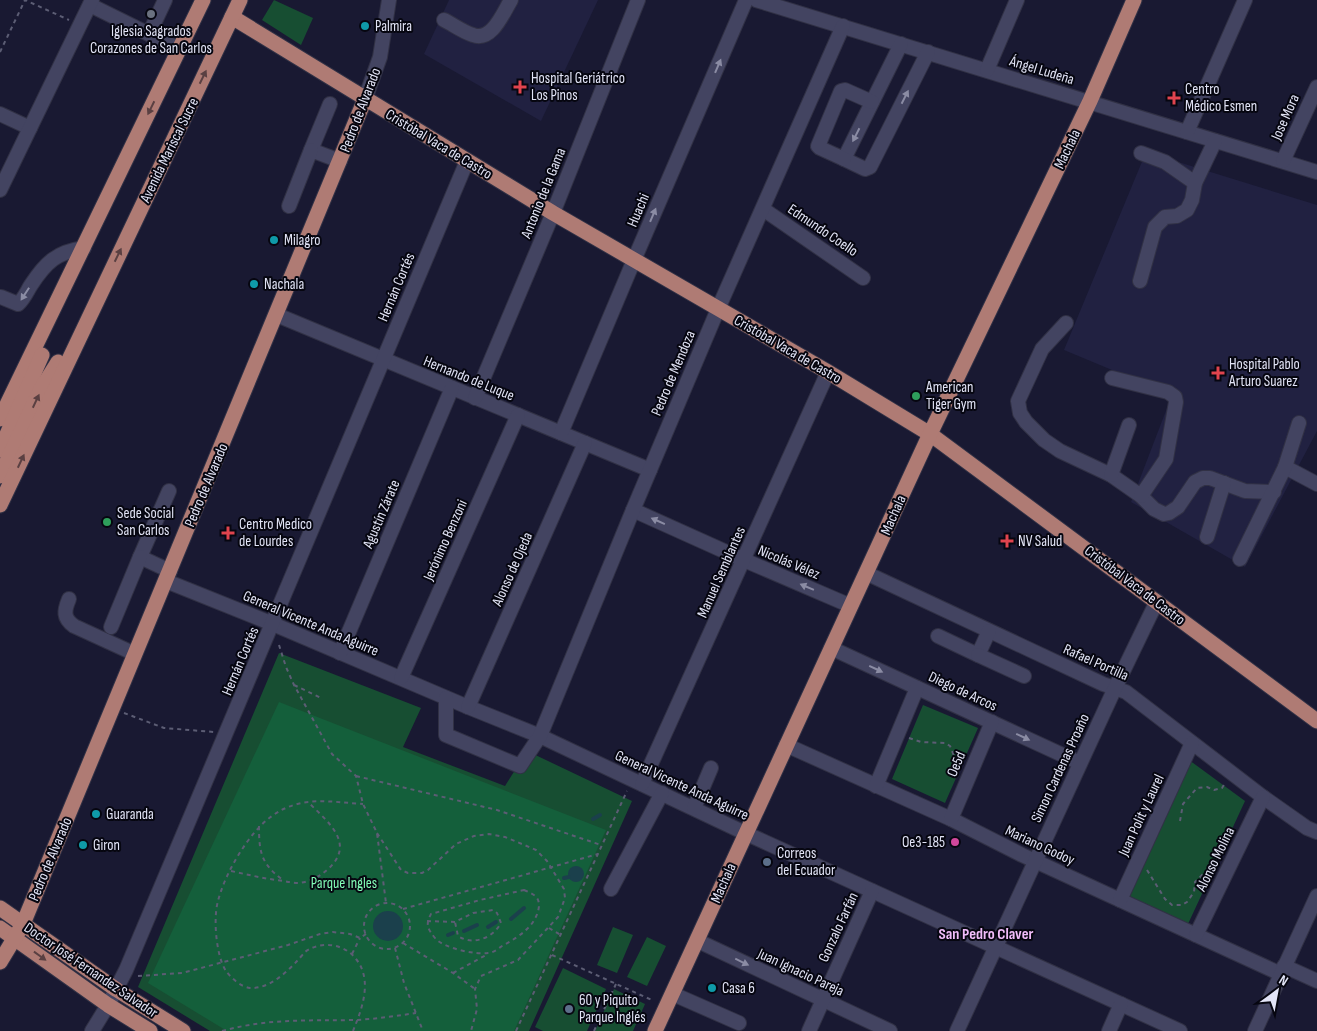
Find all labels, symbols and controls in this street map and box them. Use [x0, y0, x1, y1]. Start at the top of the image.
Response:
marker: Iglesia Sagrados Corazones de San Carlos [145, 8, 157, 20]
place label: Palmira [375, 17, 412, 36]
marker: Palmira [359, 20, 371, 32]
place label: Iglesia Sagrados Corazones de San Carlos [90, 22, 212, 58]
street label: Ángel Ludeña [1006, 51, 1077, 89]
one-way arrow [714, 59, 722, 73]
street label: Pedro de Alvarado [336, 65, 385, 155]
place label: Hospital Geriátrico Los Pinos [531, 69, 625, 105]
one-way arrow [199, 70, 207, 84]
marker: Hospital Geriátrico Los Pinos [513, 80, 527, 94]
place label: Centro Médico Esmen [1185, 80, 1257, 116]
one-way arrow [901, 90, 909, 104]
marker: Centro Médico Esmen [1167, 91, 1181, 105]
street label: Jose Mora [1267, 91, 1304, 144]
street label: Avenida Mariscal Sucre [135, 95, 203, 207]
one-way arrow [147, 101, 155, 116]
street label: Cristóbal Vaca de Castro [382, 105, 496, 184]
street label: Machala [1050, 126, 1085, 172]
one-way arrow [852, 127, 860, 142]
street label: Antonio de la Gama [516, 145, 570, 242]
street label: Huachi [623, 190, 654, 230]
street label: Edmundo Coello [784, 200, 861, 261]
one-way arrow [650, 208, 658, 222]
place label: Milagro [284, 231, 321, 250]
marker: Milagro [268, 234, 280, 246]
one-way arrow [114, 248, 122, 262]
street label: Hernán Cortés [374, 250, 419, 324]
place label: Nachala [264, 275, 304, 294]
marker: Nachala [248, 278, 260, 290]
one-way arrow [20, 288, 30, 301]
street label: Cristóbal Vaca de Castro [730, 311, 845, 388]
street label: Pedro de Mendoza [647, 327, 700, 419]
street label: Hernando de Luque [421, 352, 517, 405]
place label: Hospital Pablo Arturo Suarez [1228, 355, 1300, 391]
marker: Hospital Pablo Arturo Suarez [1211, 366, 1225, 380]
place label: American Tiger Gym [925, 378, 976, 414]
marker: American Tiger Gym [910, 390, 922, 402]
one-way arrow [32, 394, 40, 408]
street label: Pedro de Alvarado [180, 440, 233, 530]
one-way arrow [17, 454, 25, 468]
street label: Agustín Zárate [358, 477, 404, 552]
street label: Machala [876, 492, 911, 538]
street label: Jerónimo Benzoni [419, 497, 472, 585]
place label: Sede Social San Carlos [117, 504, 174, 540]
place label: Centro Medico de Lourdes [239, 515, 312, 551]
marker: Sede Social San Carlos [101, 516, 113, 528]
one-way arrow [651, 517, 665, 525]
street label: Manuel Semblantes [693, 524, 750, 621]
marker: Centro Medico de Lourdes [221, 526, 235, 540]
street label: Alonso de Ojeda [487, 529, 537, 610]
place label: NV Salud [1018, 532, 1062, 551]
marker: NV Salud [1000, 534, 1014, 548]
street label: Nicolás Vélez [755, 541, 823, 584]
street label: Cristóbal Vaca de Castro [1081, 541, 1189, 629]
one-way arrow [800, 582, 814, 590]
street label: General Vicente Anda Aguirre [240, 586, 381, 661]
street label: Hernán Cortés [218, 624, 263, 698]
street label: Rafael Portilla [1060, 640, 1132, 685]
one-way arrow [868, 664, 883, 673]
street label: Diego de Arcos [925, 667, 1000, 716]
street label: Simon Cardenas Proaño [1027, 711, 1094, 826]
one-way arrow [1016, 733, 1030, 741]
street label: General Vicente Anda Aguirre [612, 746, 752, 825]
street label: Oe5d [943, 749, 970, 780]
street label: Juan Polit y Laurel [1114, 771, 1169, 860]
place label: Guaranda [106, 805, 154, 824]
marker: Guaranda [90, 808, 102, 820]
street label: Pedro de Alvarado [24, 814, 77, 904]
street label: Mariano Godoy [1002, 821, 1078, 870]
street label: Alonso Molina [1191, 824, 1239, 895]
place label: Oe3-185 [902, 833, 945, 852]
place label: Giron [93, 836, 120, 855]
marker: Oe3-185 [949, 836, 961, 848]
marker: Giron [77, 839, 89, 851]
place label: Correos del Ecuador [777, 844, 836, 880]
marker: Correos del Ecuador [761, 856, 773, 868]
street label: Machala [706, 860, 741, 906]
park label: Parque Ingles [311, 874, 377, 893]
street label: Gonzalo Farfán [814, 889, 863, 965]
street label: Doctor José Fernandez Salvador [20, 918, 162, 1023]
district label: San Pedro Claver [939, 925, 1033, 944]
street label: Juan Ignacio Pareja [754, 944, 847, 1001]
one-way arrow [33, 951, 47, 961]
one-way arrow [735, 958, 749, 966]
north arrow [1252, 966, 1302, 1016]
text: N [1276, 971, 1291, 990]
place label: Casa 6 [722, 979, 755, 998]
marker: Casa 6 [706, 982, 718, 994]
place label: 60 y Piquito Parque Inglés [579, 991, 646, 1027]
marker: 60 y Piquito Parque Inglés [563, 1003, 575, 1015]

